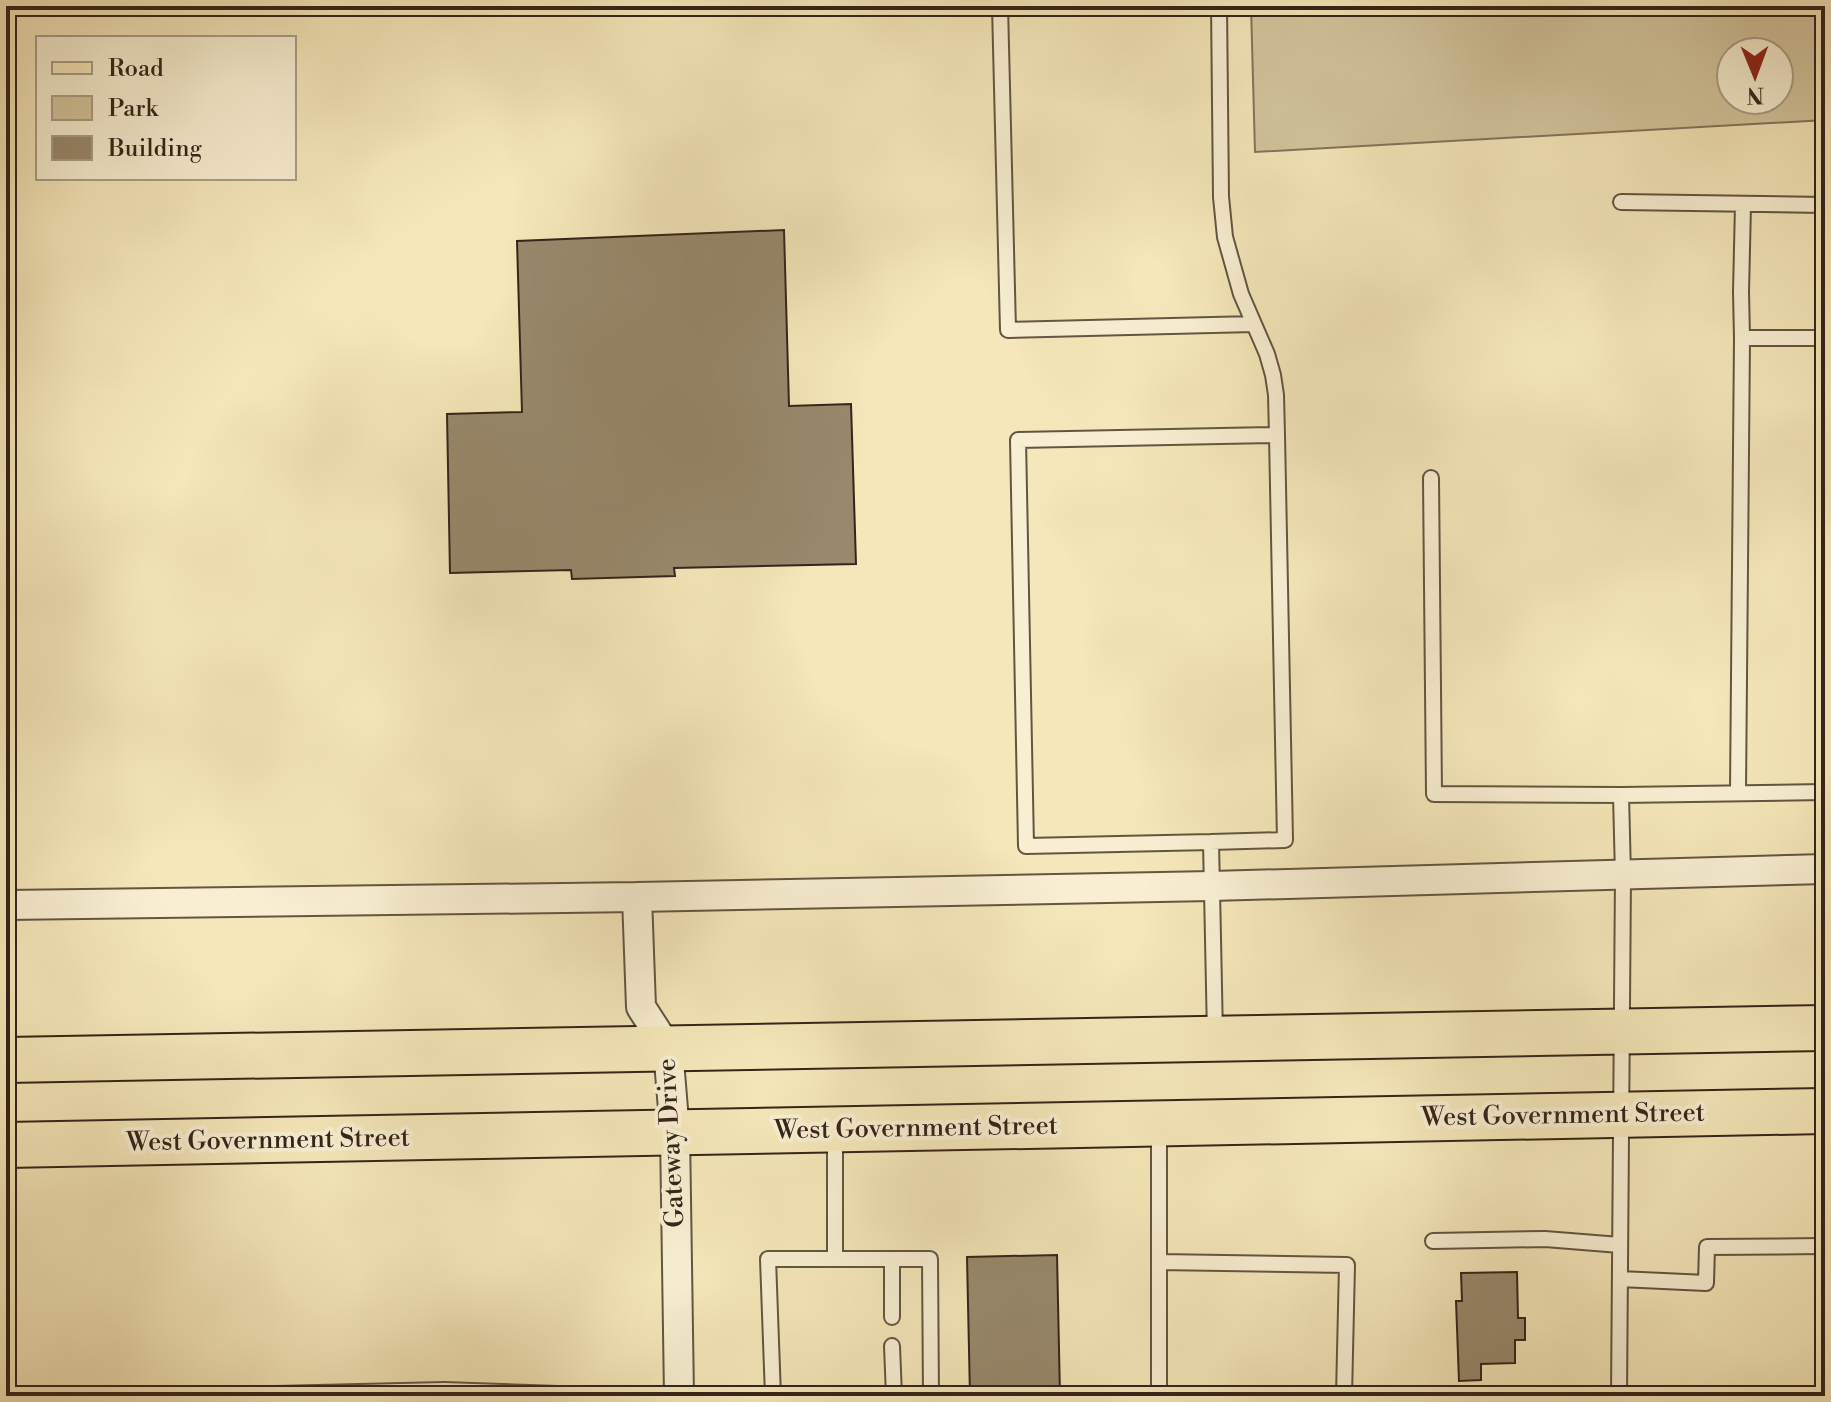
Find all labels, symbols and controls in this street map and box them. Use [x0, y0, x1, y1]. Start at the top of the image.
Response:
legend [36, 36, 296, 180]
north arrow [1715, 36, 1795, 116]
text: Road [108, 54, 164, 84]
text: N [1746, 81, 1764, 108]
text: Park [108, 94, 159, 124]
text: Building [107, 134, 202, 164]
street label: Gateway Drive [651, 1057, 691, 1229]
street label: West Government Street [1420, 1097, 1705, 1133]
street label: West Government Street [773, 1110, 1058, 1146]
street label: West Government Street [125, 1122, 410, 1158]

